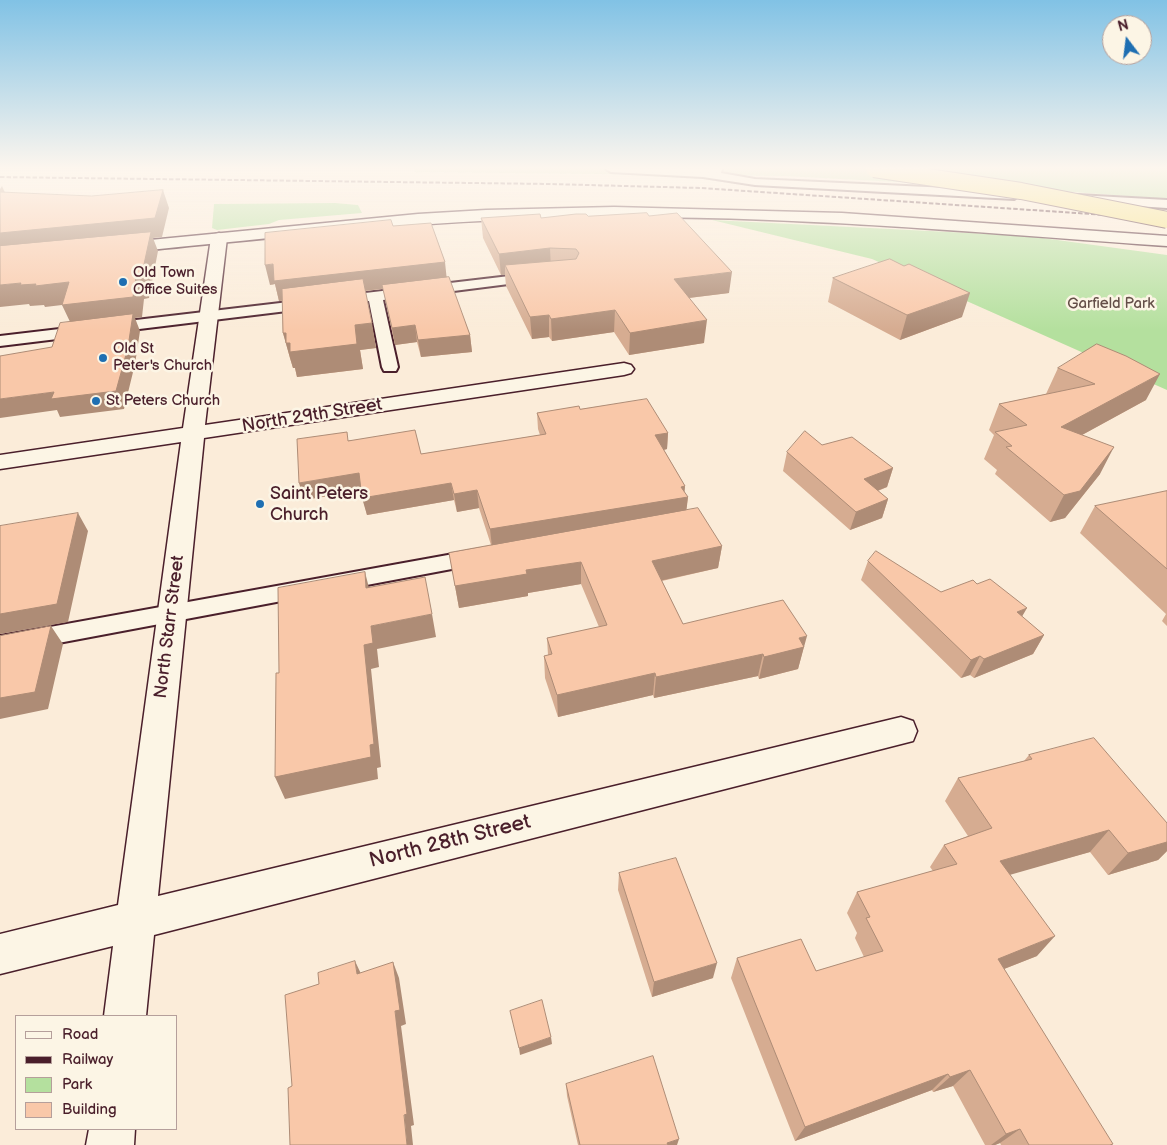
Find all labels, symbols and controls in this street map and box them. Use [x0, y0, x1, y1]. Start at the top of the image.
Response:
north arrow [1102, 15, 1152, 65]
text: N [1116, 16, 1131, 36]
place label: Old Town Office Suites [133, 264, 217, 299]
marker: Old Town Office Suites [117, 276, 129, 288]
park label: Garfield Park [1067, 295, 1155, 313]
place label: Old St Peter's Church [113, 340, 212, 375]
marker: Old St Peter's Church [97, 352, 109, 364]
place label: St Peters Church [106, 392, 220, 410]
street label: North 29th Street [240, 394, 384, 438]
marker: St Peters Church [90, 395, 102, 407]
place label: Saint Peters Church [270, 483, 368, 526]
marker: Saint Peters Church [254, 498, 266, 510]
street label: North Starr Street [150, 554, 190, 700]
street label: North 28th Street [367, 810, 533, 874]
legend [15, 1015, 178, 1130]
text: Road [62, 1025, 98, 1044]
text: Railway [62, 1050, 113, 1069]
text: Park [62, 1075, 92, 1094]
text: Building [62, 1100, 117, 1119]

